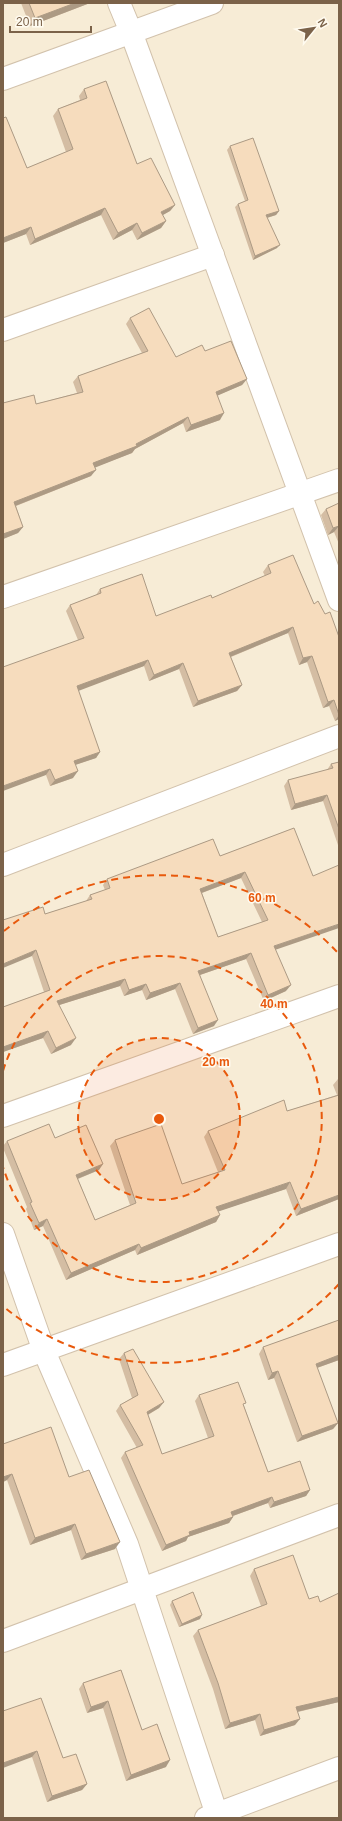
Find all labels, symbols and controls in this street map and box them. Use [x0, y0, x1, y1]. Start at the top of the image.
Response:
scale bar [10, 8, 91, 34]
north arrow [294, 8, 334, 48]
text: 20 m [16, 15, 43, 29]
text: N [315, 17, 330, 29]
text: 60 m [248, 891, 276, 905]
text: 40 m [260, 997, 288, 1011]
text: 20 m [202, 1055, 230, 1069]
centre of rings [152, 1112, 166, 1126]

